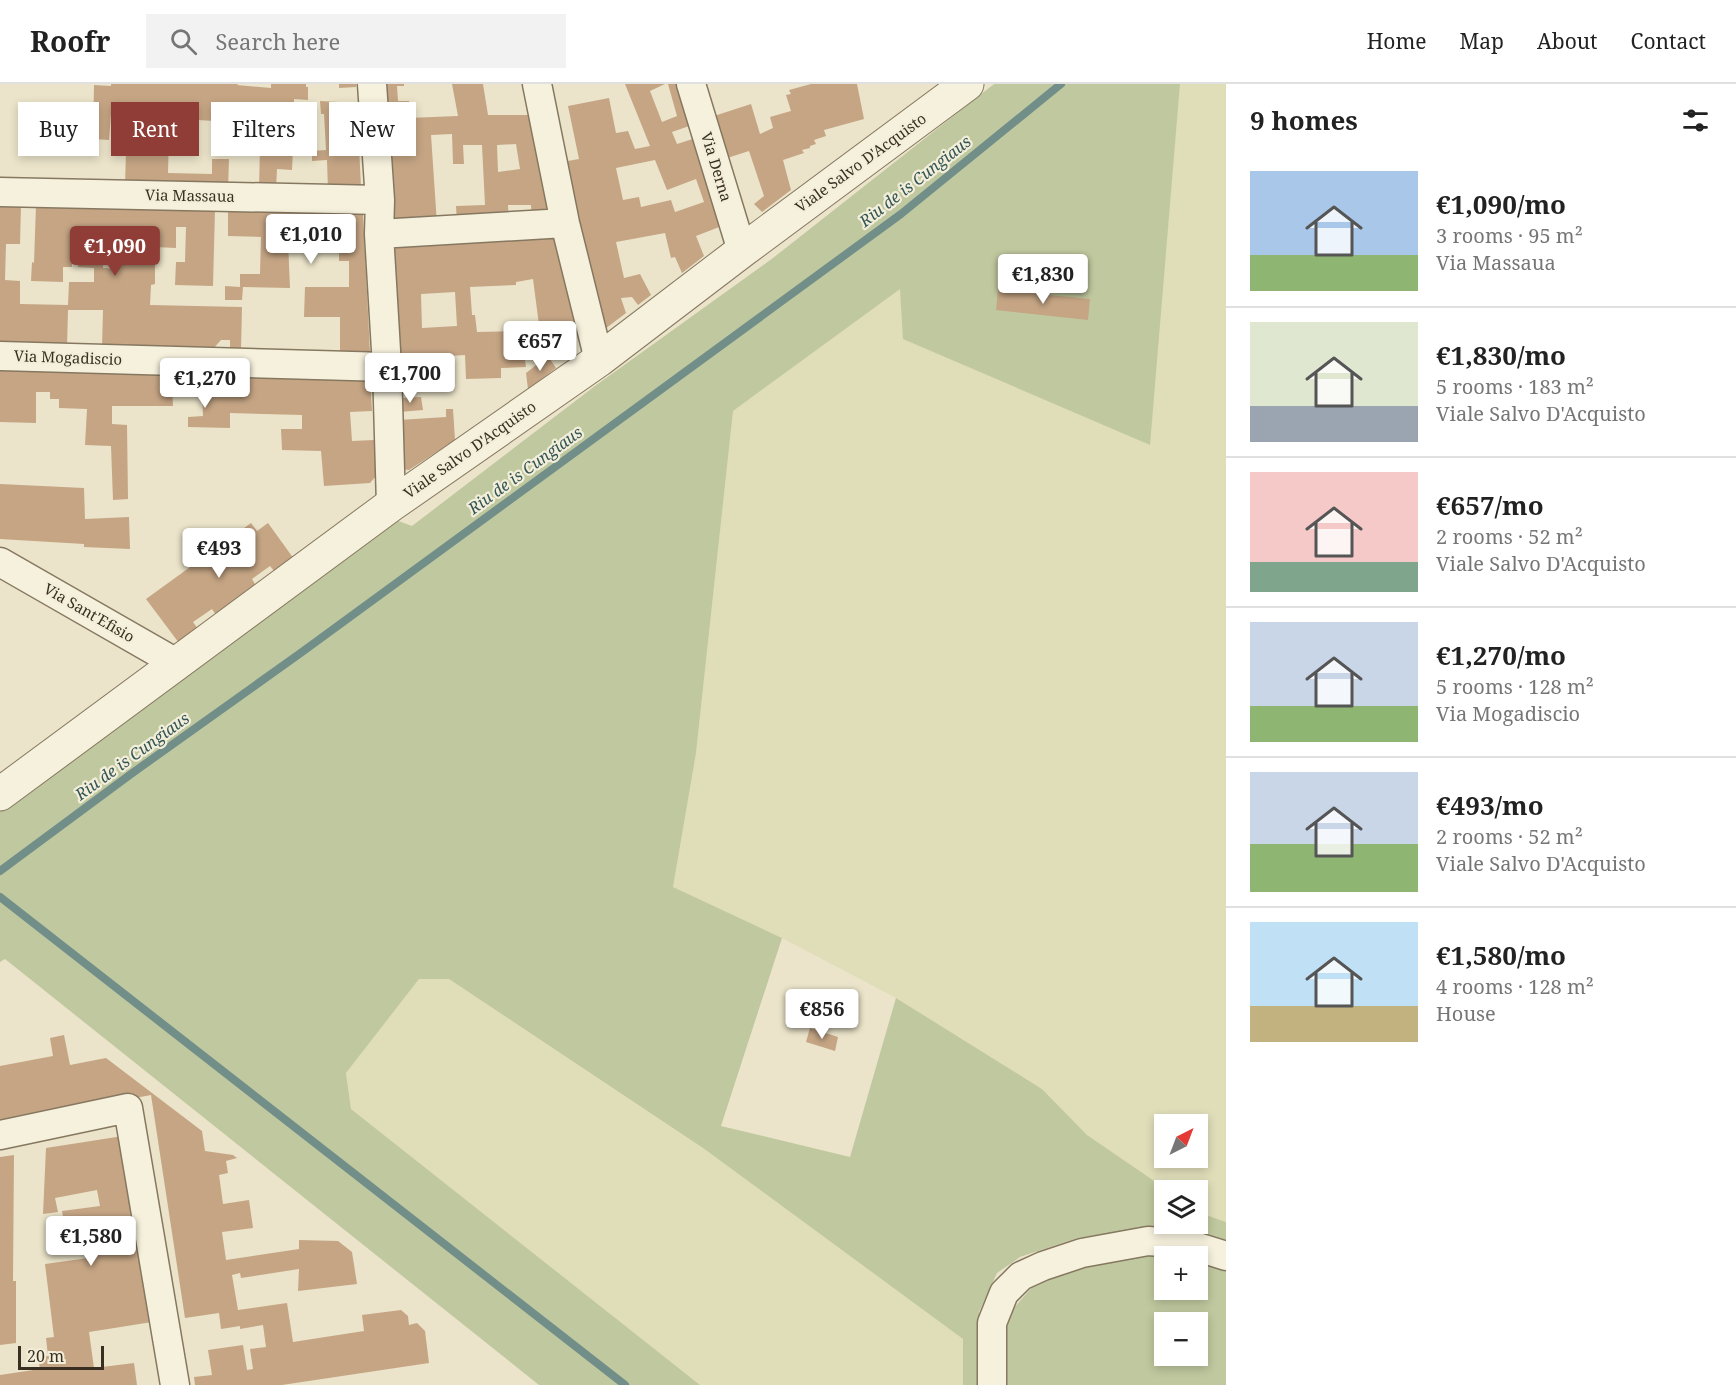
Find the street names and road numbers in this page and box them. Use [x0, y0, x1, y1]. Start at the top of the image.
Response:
street label: Viale Salvo D'Acquisto [791, 108, 930, 217]
street label: Via Derna [697, 130, 737, 204]
street label: Via Massaua [145, 184, 235, 206]
street label: Via Mogadiscio [14, 345, 122, 369]
street label: Viale Salvo D'Acquisto [399, 396, 540, 502]
street label: Via Sant'Efisio [40, 578, 139, 646]

